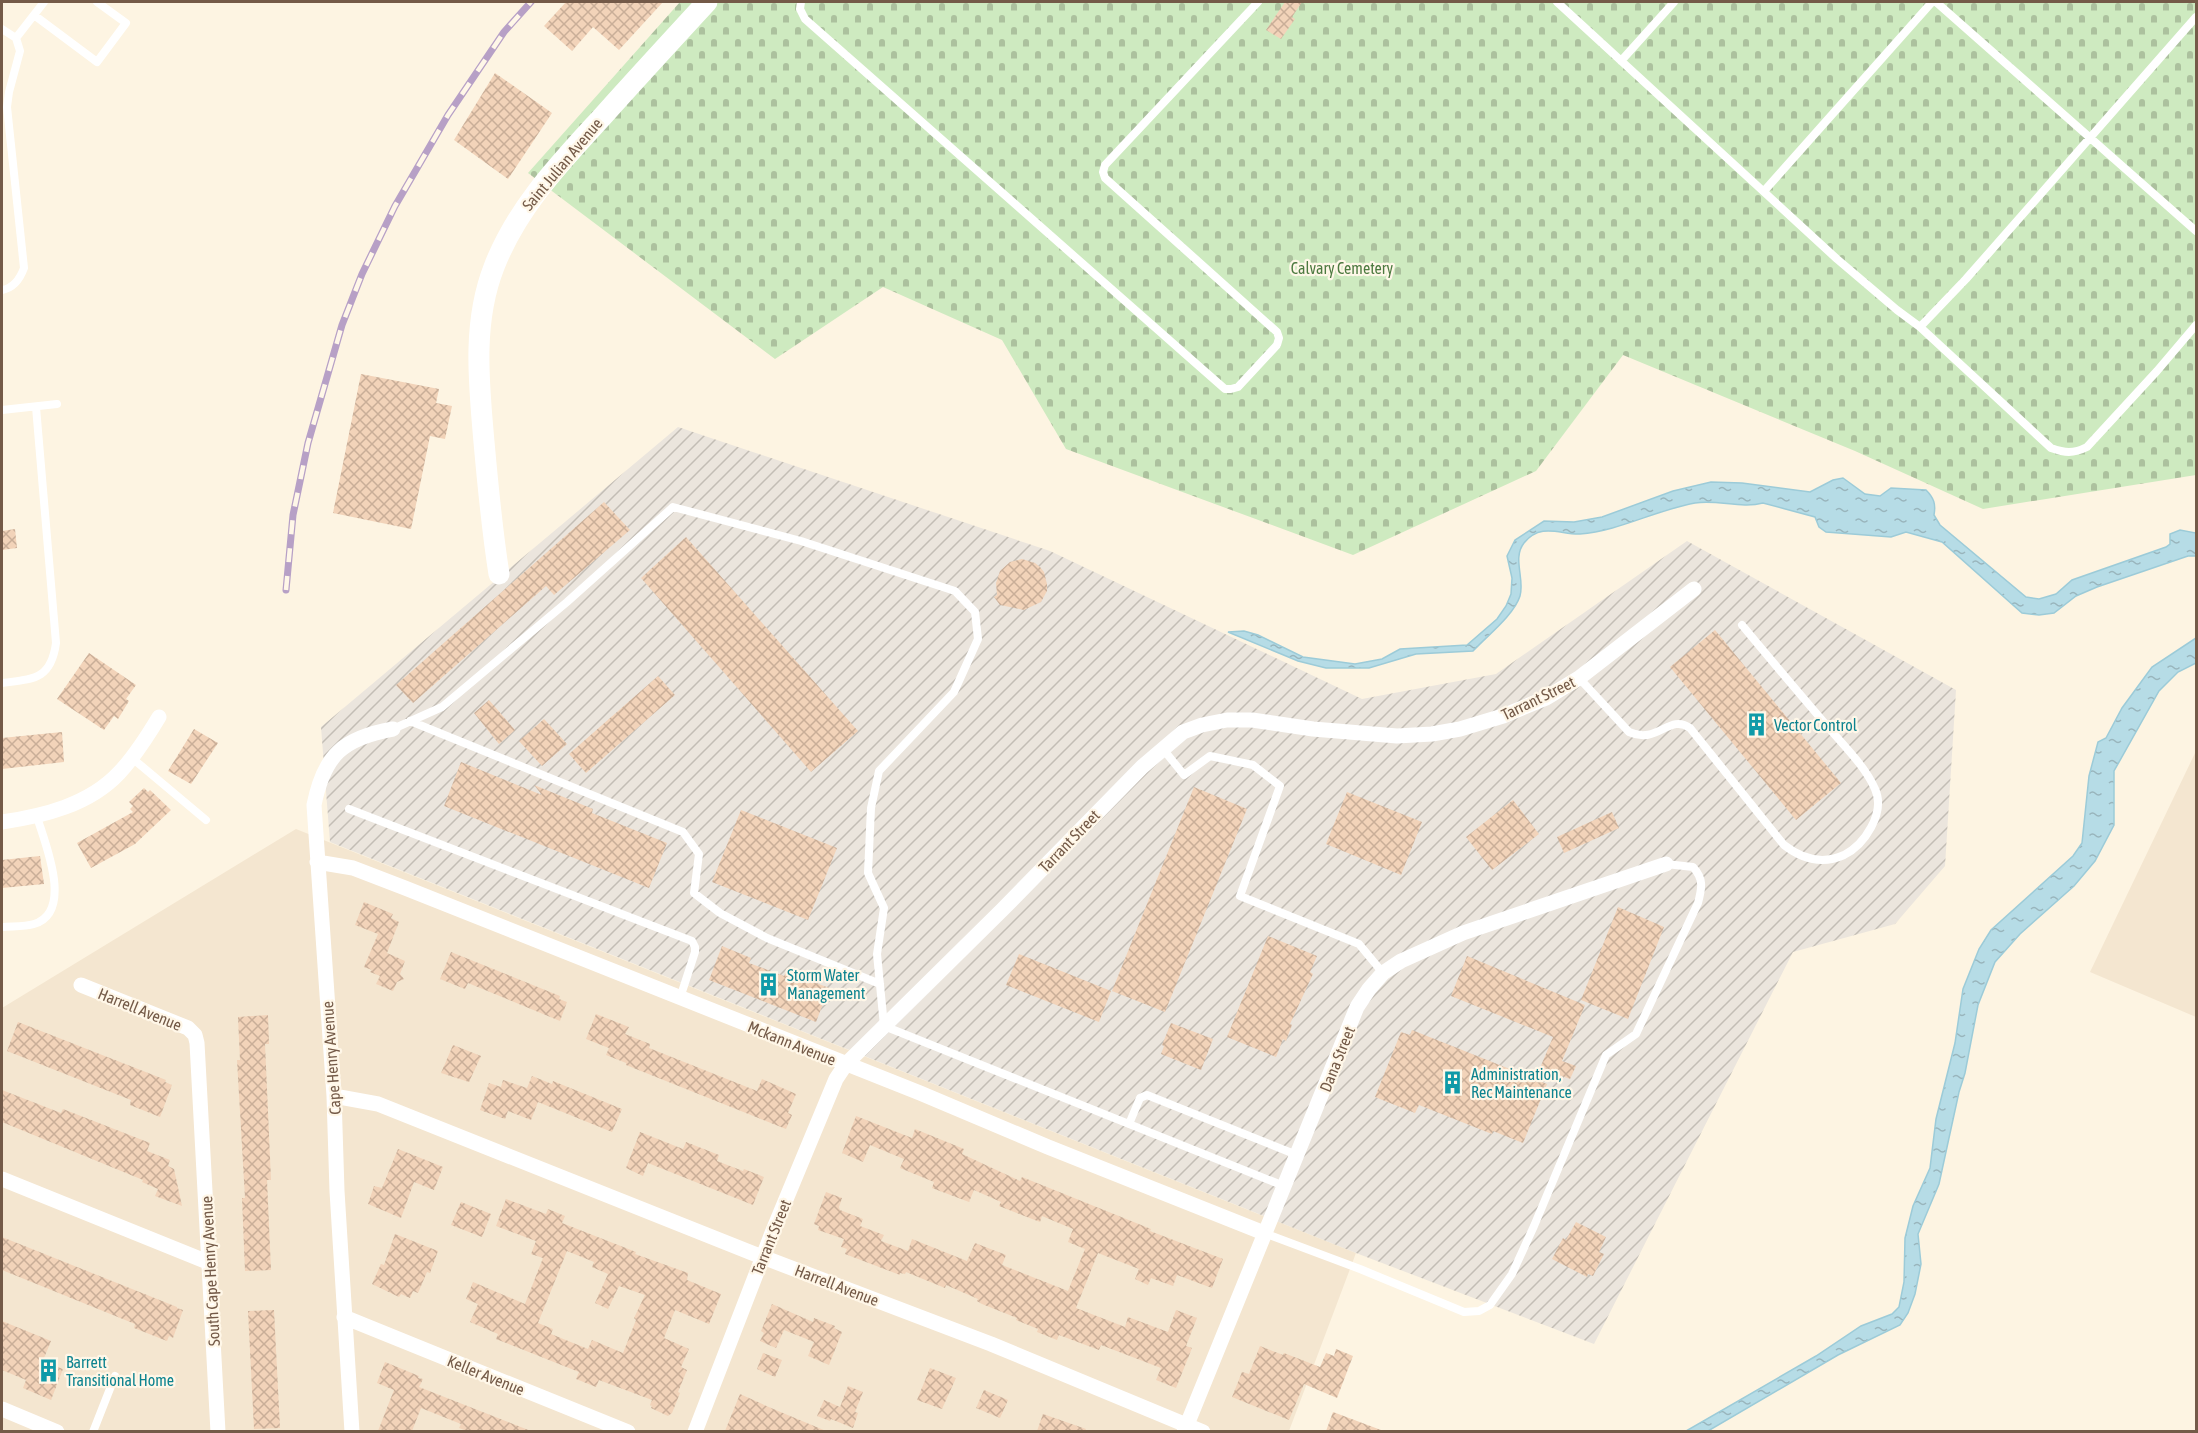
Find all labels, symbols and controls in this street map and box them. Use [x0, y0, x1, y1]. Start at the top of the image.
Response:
street label: Saint Julian Avenue [518, 114, 606, 214]
park label: Calvary Cemetery [1291, 259, 1394, 278]
street label: Tarrant Street [1498, 672, 1578, 724]
building icon: Vector Control [1743, 712, 1769, 738]
place label: Vector Control [1774, 716, 1858, 734]
street label: Tarrant Street [1035, 806, 1103, 876]
place label: Storm Water Management [787, 966, 866, 1003]
building icon: Storm Water Management [756, 971, 782, 997]
street label: Harrell Avenue [96, 984, 184, 1034]
street label: Cape Henry Avenue [318, 1001, 345, 1115]
street label: Mckann Avenue [745, 1017, 839, 1069]
street label: Dana Street [1316, 1023, 1358, 1094]
place label: Administration, Rec Maintenance [1471, 1065, 1572, 1101]
building icon: Administration, Rec Maintenance [1440, 1070, 1466, 1096]
street label: South Cape Henry Avenue [197, 1195, 224, 1347]
street label: Tarrant Street [748, 1196, 794, 1277]
street label: Harrell Avenue [793, 1261, 881, 1309]
street label: Keller Avenue [445, 1351, 527, 1399]
place label: Barrett Transitional Home [66, 1353, 174, 1389]
building icon: Barrett Transitional Home [35, 1358, 61, 1384]

